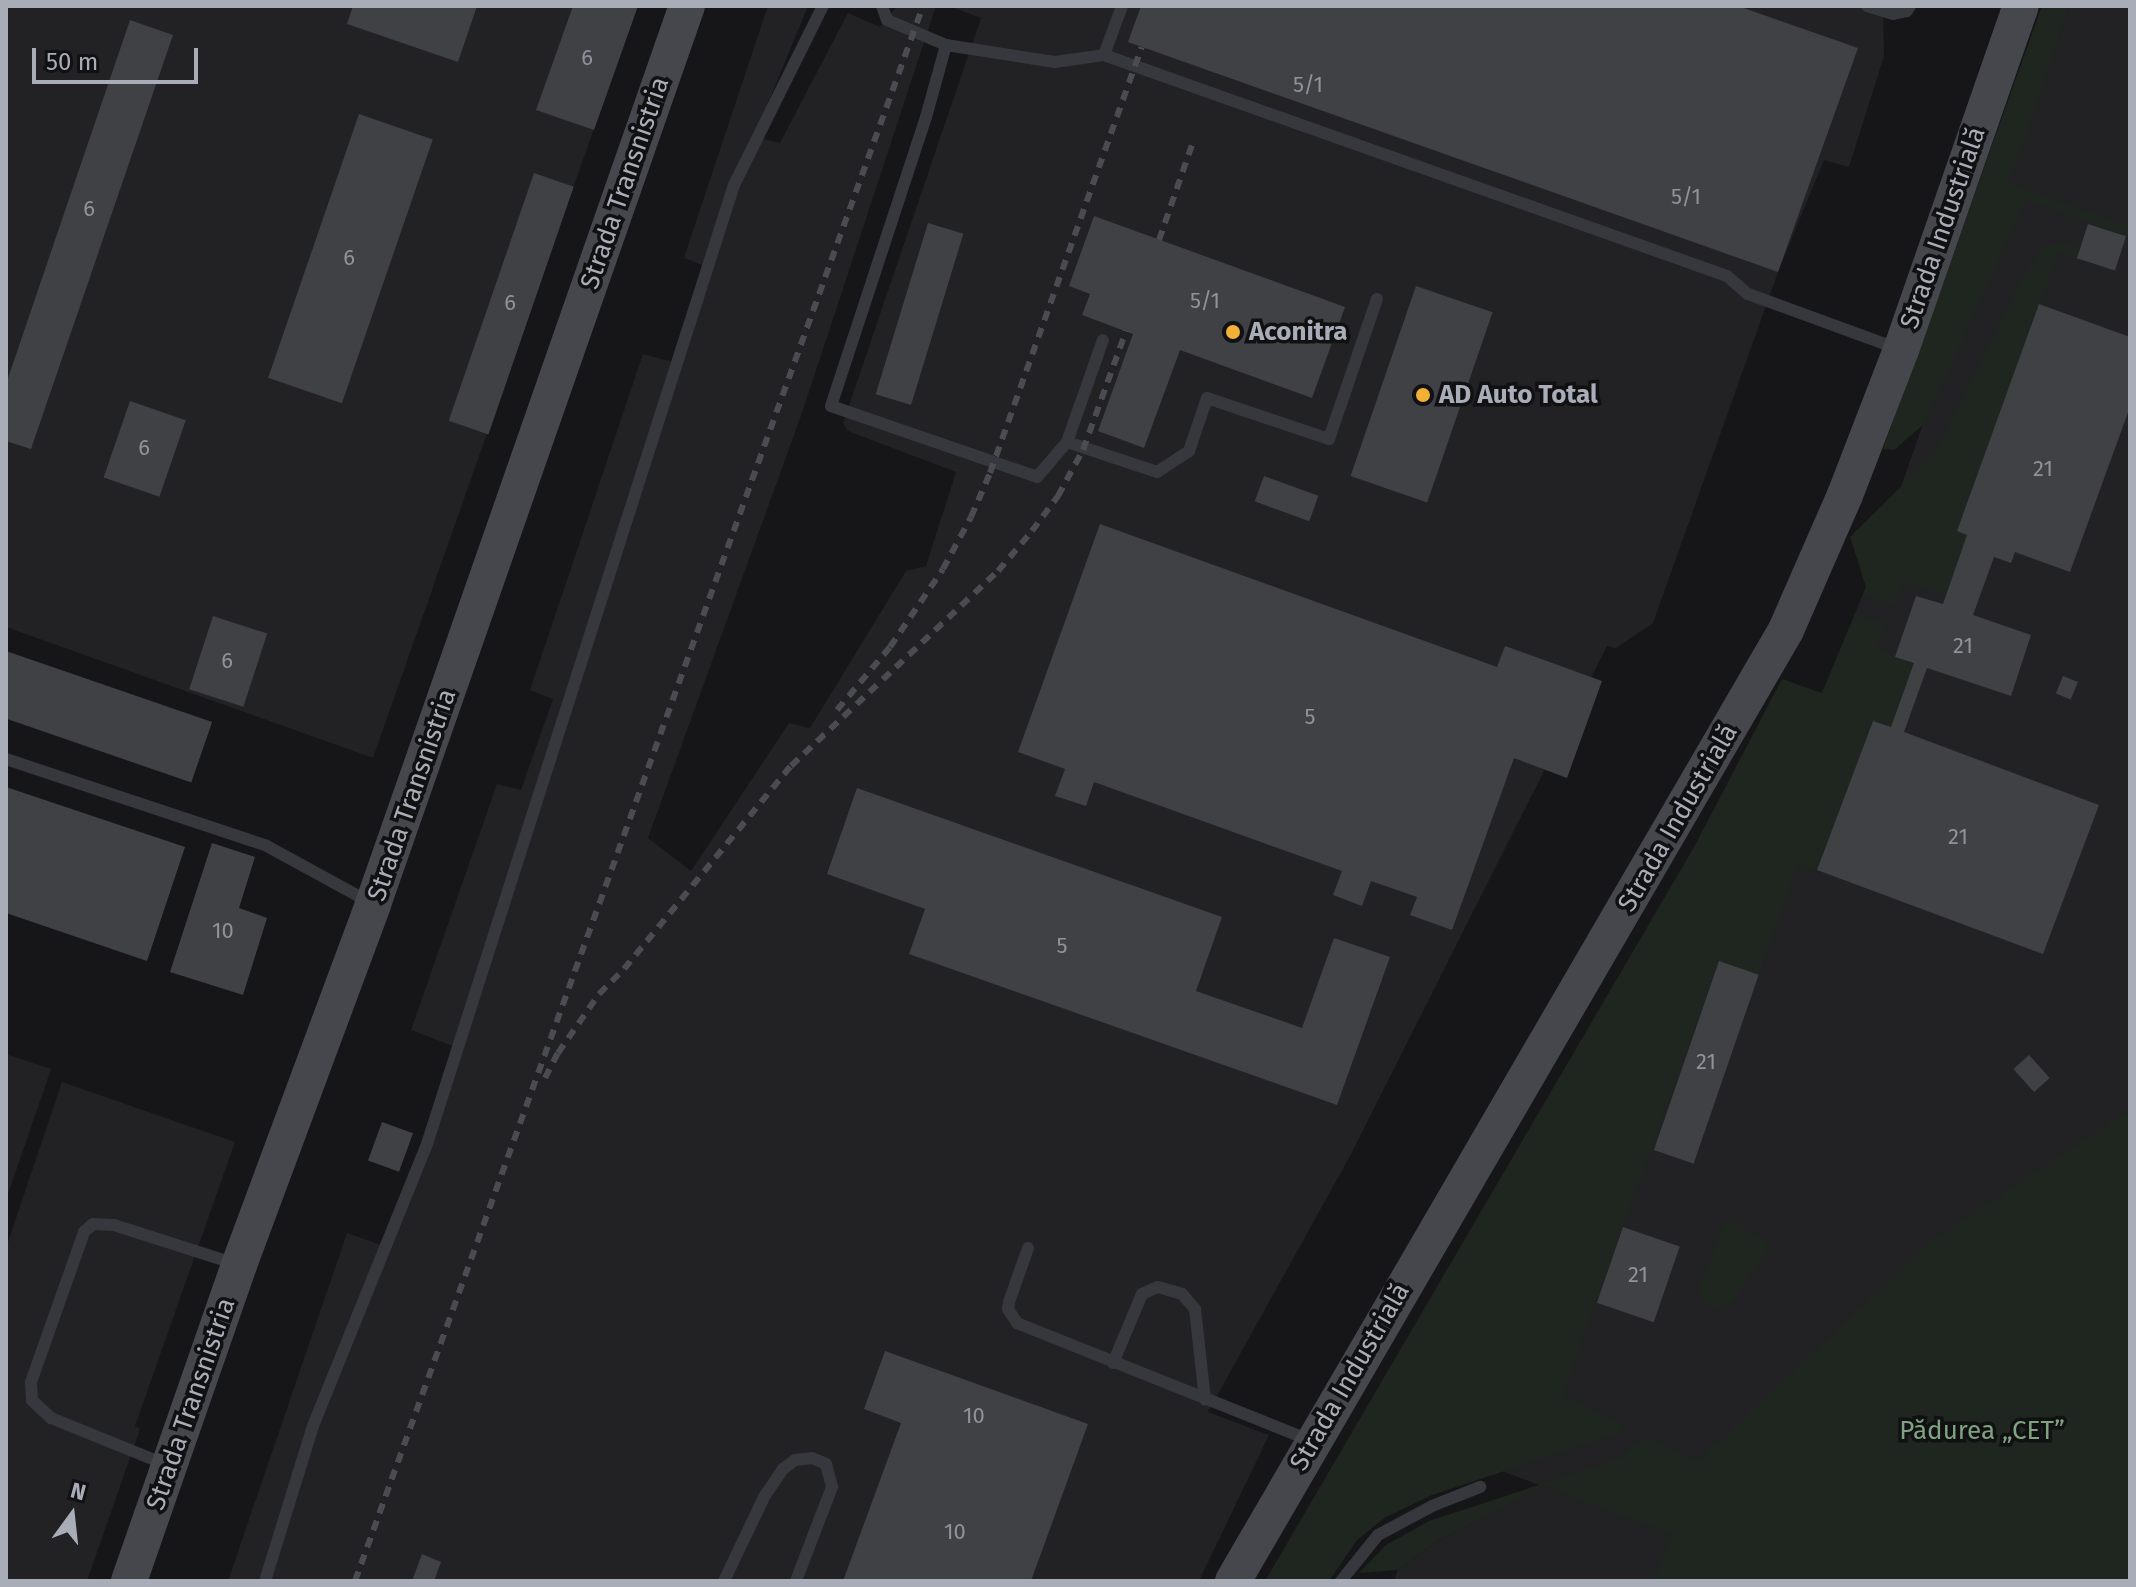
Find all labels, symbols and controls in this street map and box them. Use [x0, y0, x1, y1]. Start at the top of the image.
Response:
scale bar [36, 32, 202, 82]
house number: 6 [581, 45, 593, 71]
text: 50 m [46, 48, 98, 76]
house number: 5/1 [1293, 72, 1323, 98]
street label: Strada Transnistria [574, 73, 676, 293]
street label: Strada Industrială [1894, 123, 1992, 333]
house number: 5/1 [1671, 184, 1701, 210]
house number: 6 [83, 196, 95, 222]
house number: 6 [343, 245, 355, 271]
house number: 5/1 [1190, 288, 1220, 314]
house number: 6 [504, 290, 516, 316]
place label: Aconitra [1249, 316, 1348, 348]
marker: Aconitra [1224, 323, 1242, 341]
place label: AD Auto Total [1439, 379, 1598, 411]
marker: AD Auto Total [1414, 386, 1432, 404]
house number: 6 [138, 435, 150, 461]
house number: 21 [2033, 456, 2053, 482]
house number: 21 [1953, 633, 1973, 659]
house number: 6 [221, 648, 233, 674]
street label: Strada Transnistria [361, 685, 463, 905]
house number: 5 [1304, 704, 1316, 730]
street label: Strada Industrială [1612, 719, 1744, 917]
house number: 21 [1948, 824, 1968, 850]
house number: 10 [212, 918, 234, 944]
house number: 5 [1056, 933, 1068, 959]
house number: 21 [1696, 1049, 1716, 1075]
house number: 21 [1628, 1262, 1648, 1288]
street label: Strada Industrială [1284, 1278, 1416, 1476]
street label: Strada Transnistria [140, 1294, 242, 1514]
house number: 10 [963, 1403, 985, 1429]
park label: Pădurea „CET” [1899, 1415, 2065, 1447]
north arrow [32, 1475, 112, 1555]
text: N [68, 1476, 89, 1506]
house number: 10 [944, 1519, 966, 1545]

